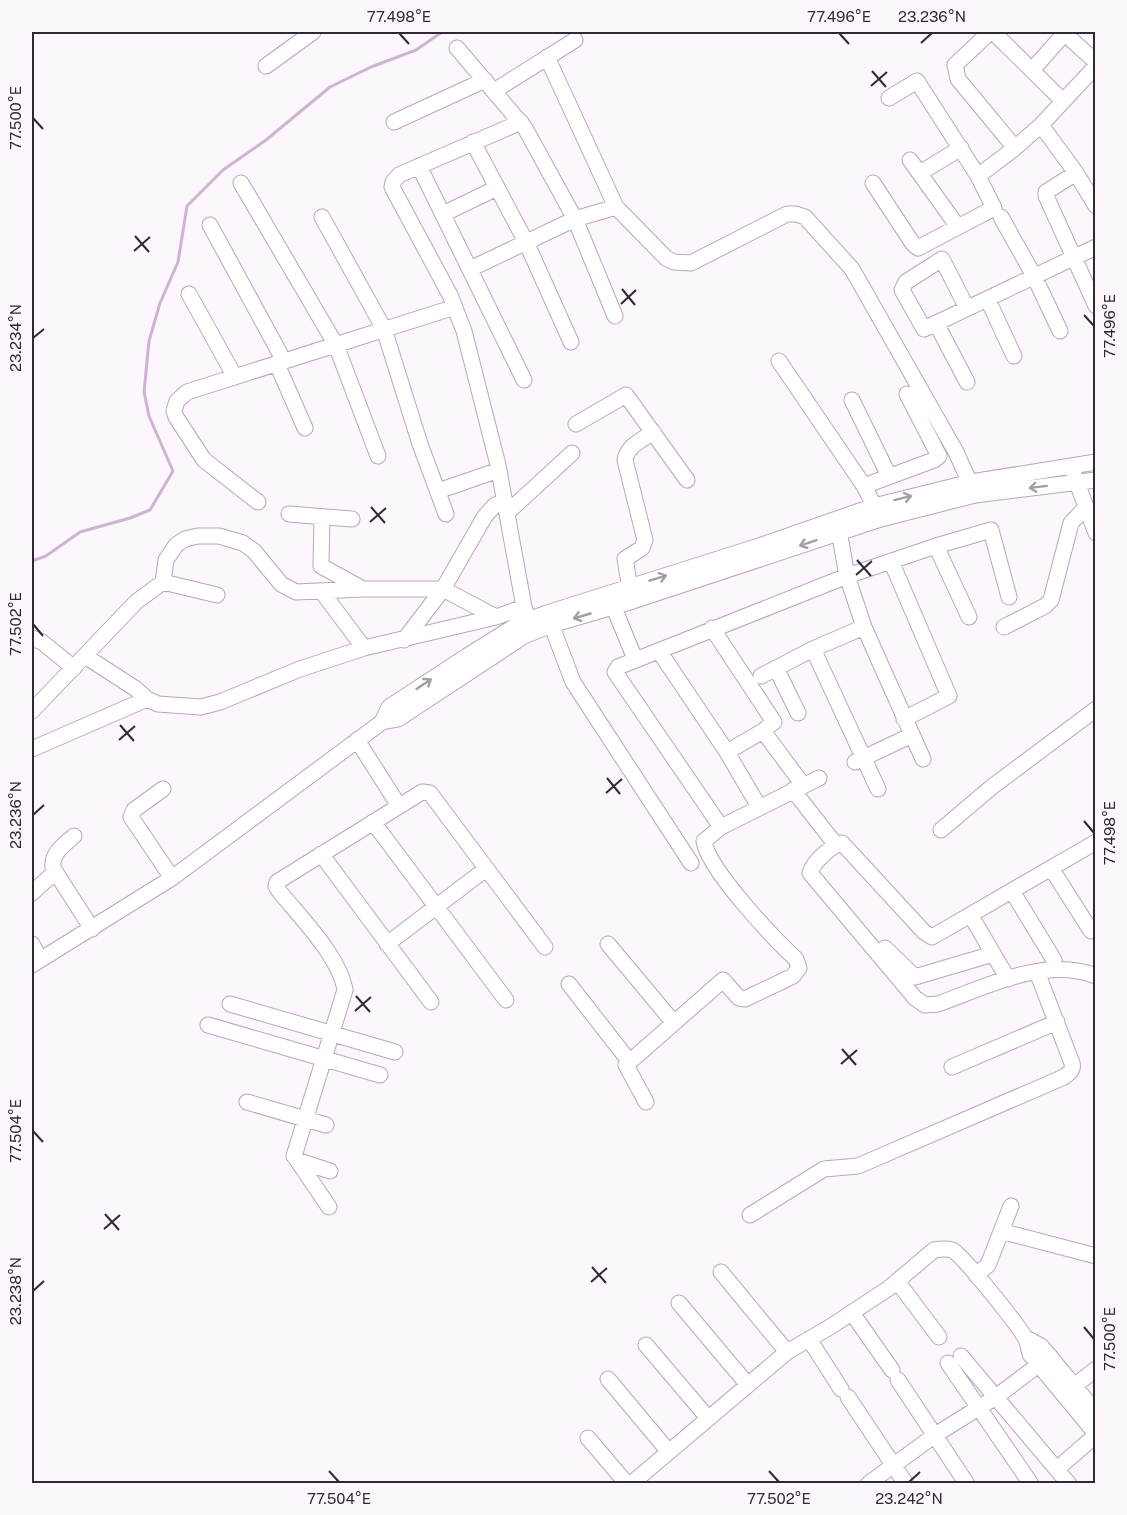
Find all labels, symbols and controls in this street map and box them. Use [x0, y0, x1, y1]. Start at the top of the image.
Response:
text: 77.498°E [367, 8, 431, 25]
text: 77.496°E [807, 8, 871, 25]
text: 23.236°N [898, 8, 966, 25]
text: 77.500°E [7, 86, 24, 150]
text: 77.496°E [1101, 294, 1118, 358]
text: 23.234°N [7, 304, 24, 372]
one-way arrow [1028, 482, 1048, 493]
one-way arrow [893, 492, 912, 504]
one-way arrow [799, 539, 818, 550]
one-way arrow [648, 572, 667, 583]
text: 77.502°E [7, 592, 24, 656]
one-way arrow [573, 611, 592, 622]
one-way arrow [416, 678, 432, 690]
text: 23.236°N [7, 781, 24, 849]
text: 77.498°E [1101, 801, 1118, 865]
text: 77.504°E [7, 1099, 24, 1163]
text: 23.238°N [7, 1257, 24, 1325]
text: 77.500°E [1101, 1307, 1118, 1371]
text: 77.504°E [307, 1490, 371, 1507]
text: 77.502°E [747, 1490, 811, 1507]
text: 23.242°N [875, 1490, 943, 1507]

